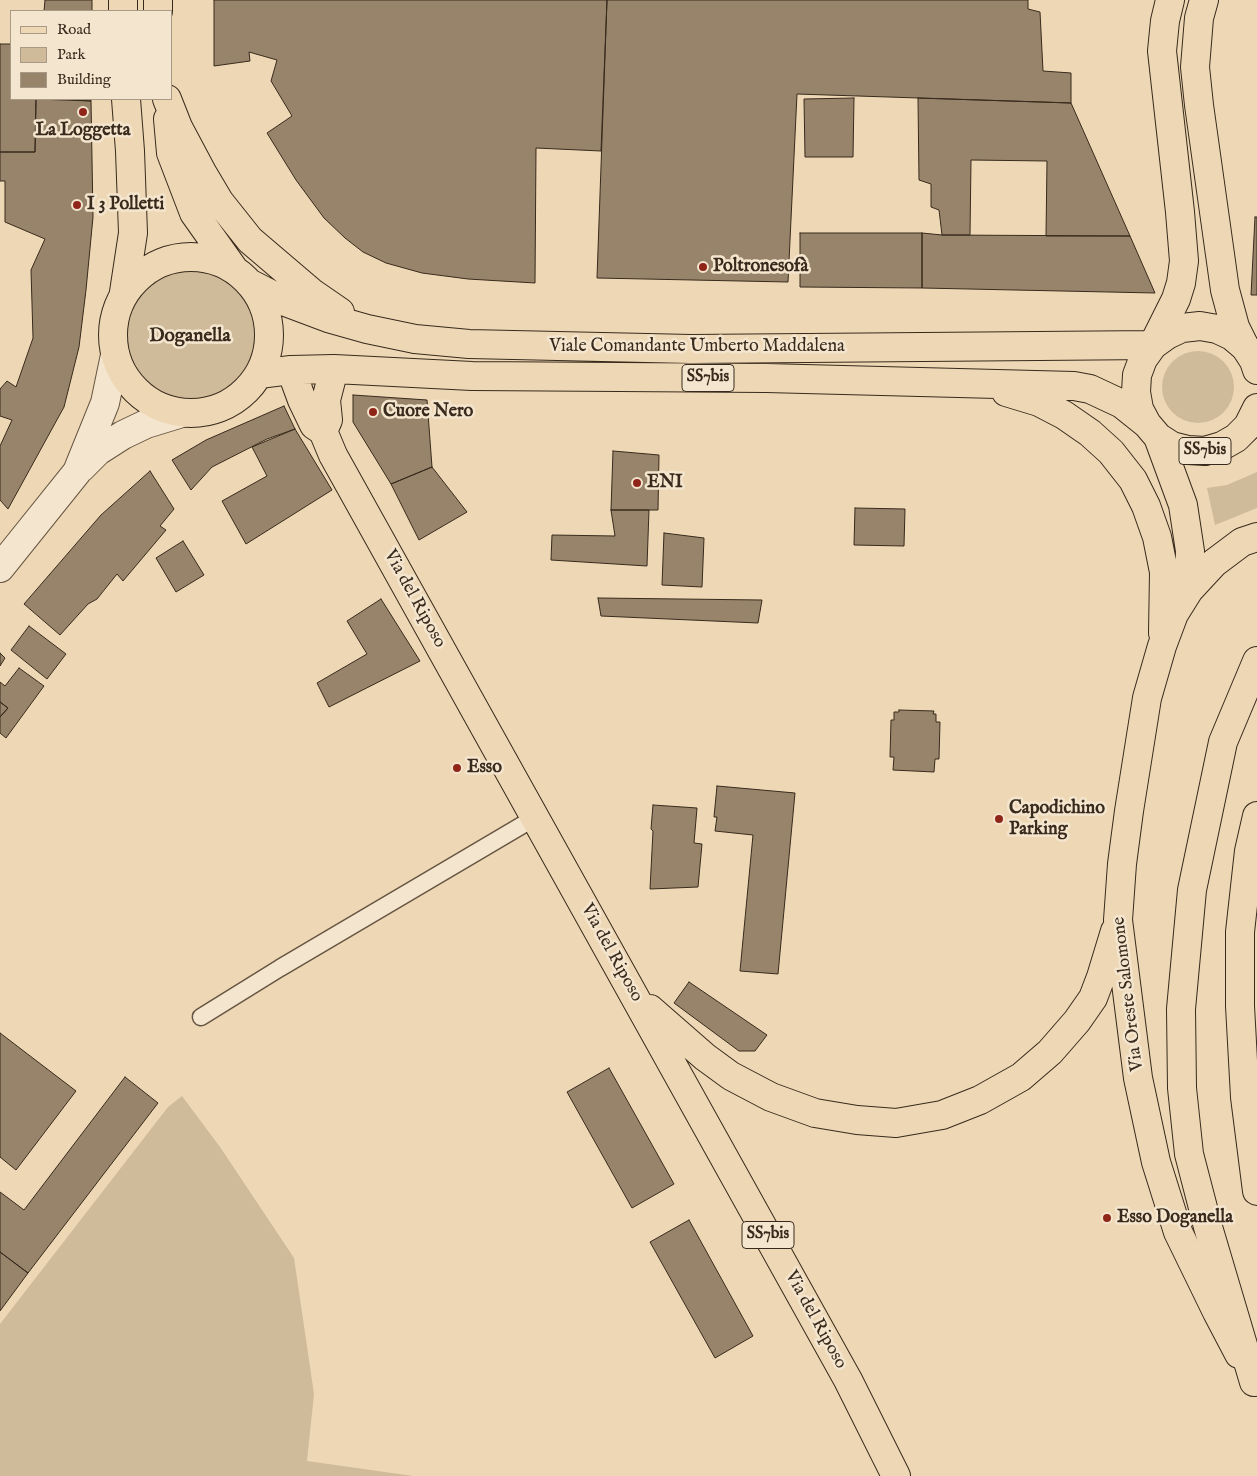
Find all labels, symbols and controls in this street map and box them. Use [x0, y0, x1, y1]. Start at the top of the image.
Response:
legend [10, 10, 172, 100]
text: Road [57, 20, 91, 39]
text: Park [57, 45, 86, 64]
text: Building [57, 70, 111, 89]
marker: La Loggetta [77, 106, 89, 118]
place label: La Loggetta [35, 120, 131, 142]
place label: I 3 Polletti [87, 194, 164, 216]
marker: I 3 Polletti [71, 199, 83, 211]
place label: Poltronesofà [713, 256, 808, 278]
marker: Poltronesofà [697, 261, 709, 273]
district label: Doganella [149, 326, 231, 348]
street label: Viale Comandante Umberto Maddalena [549, 336, 845, 358]
road number: SS7bis [682, 364, 734, 392]
place label: Cuore Nero [383, 401, 473, 423]
marker: Cuore Nero [367, 406, 379, 418]
road number: SS7bis [1179, 438, 1231, 464]
place label: ENI [647, 472, 683, 494]
marker: ENI [631, 477, 643, 489]
street label: Via del Riposo [378, 546, 450, 652]
place label: Esso [467, 757, 502, 779]
marker: Esso [451, 762, 463, 774]
place label: Capodichino Parking [1009, 798, 1105, 841]
marker: Capodichino Parking [993, 813, 1005, 825]
street label: Via del Riposo [575, 900, 647, 1006]
street label: Via Oreste Salomone [1109, 915, 1149, 1073]
place label: Esso Doganella [1117, 1207, 1233, 1229]
marker: Esso Doganella [1101, 1212, 1113, 1224]
road number: SS7bis [742, 1222, 794, 1248]
street label: Via del Riposo [779, 1267, 851, 1373]

